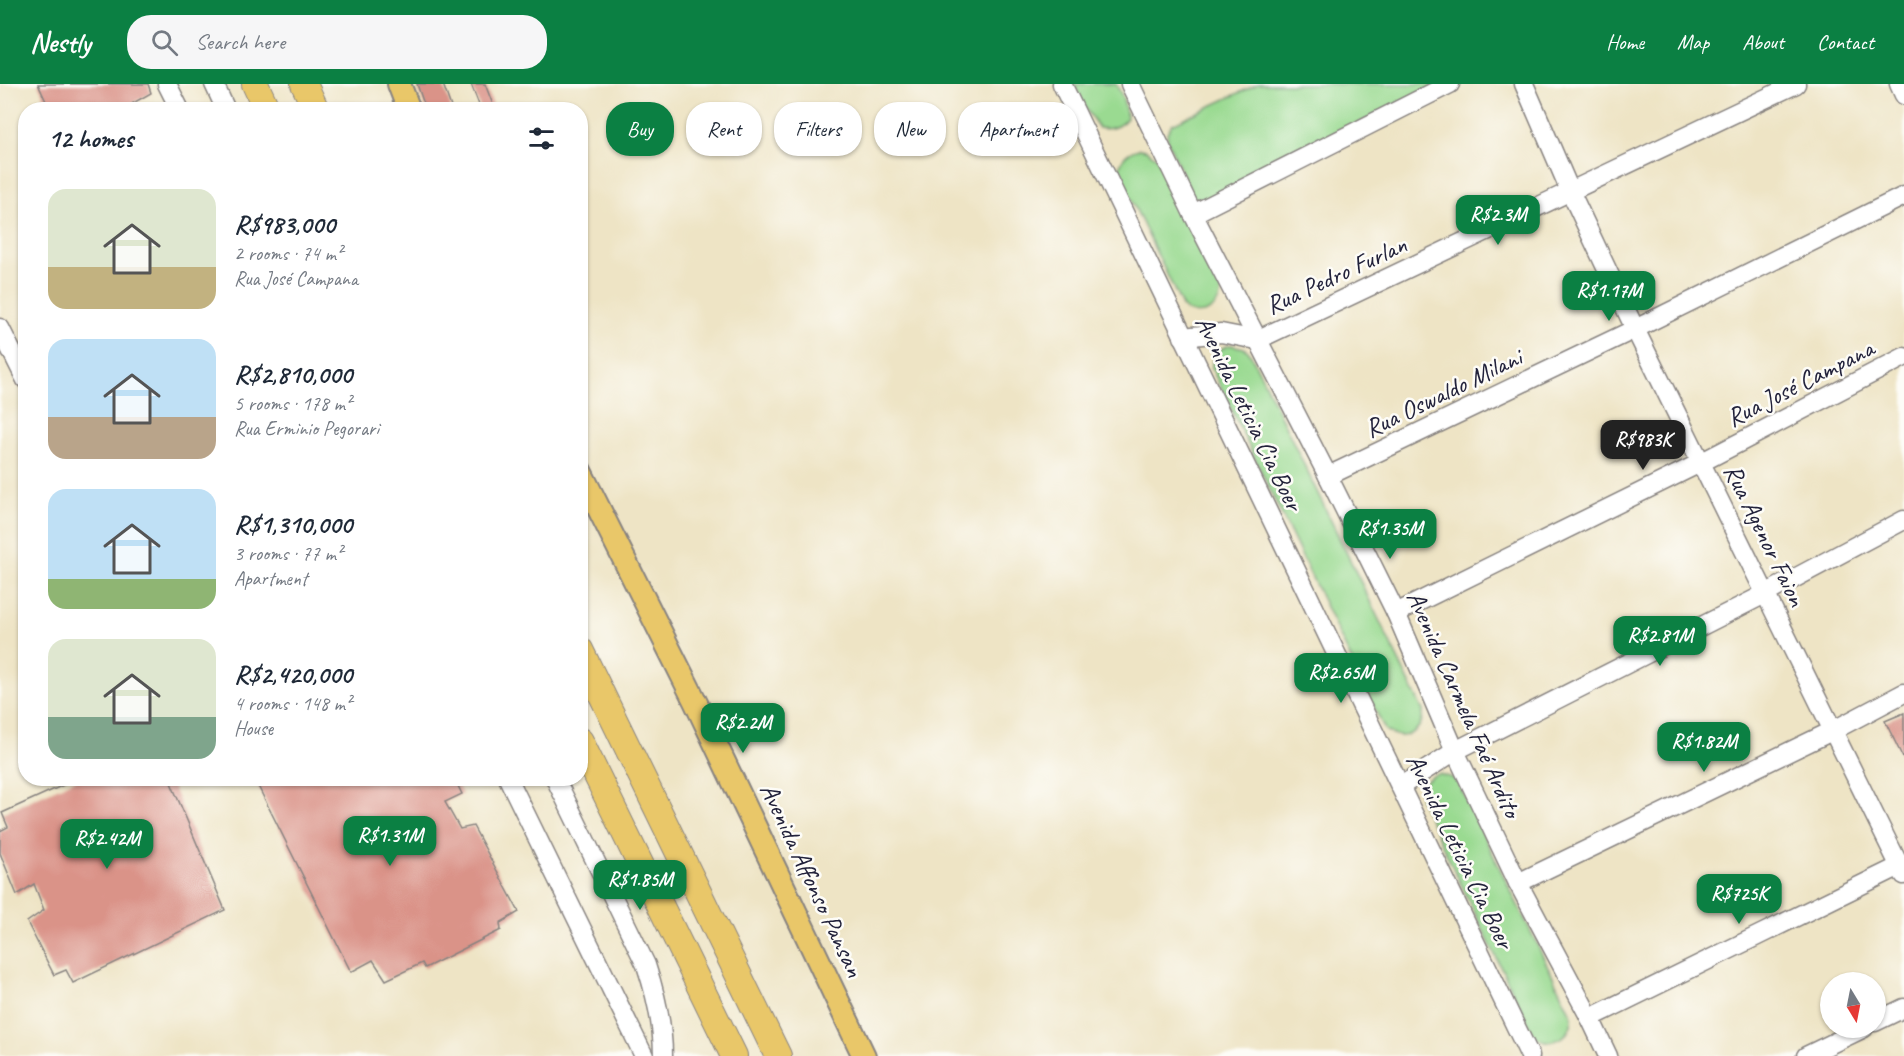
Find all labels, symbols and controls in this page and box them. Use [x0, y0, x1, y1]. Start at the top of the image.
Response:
search box [127, 15, 547, 69]
text: Nestly [30, 25, 91, 60]
icon: search [148, 26, 181, 59]
text: Search here [196, 28, 285, 56]
text: Home [1606, 29, 1644, 55]
text: Map [1677, 29, 1709, 55]
text: About [1742, 29, 1784, 55]
text: Contact [1817, 29, 1874, 55]
chip: Buy [606, 102, 674, 156]
chip: Rent [686, 102, 762, 156]
chip: Filters [774, 102, 862, 156]
chip: New [874, 102, 946, 156]
chip: Apartment [958, 102, 1078, 156]
text: 12 homes [48, 122, 133, 155]
icon: filters [525, 122, 558, 155]
pin: R$2.3M [1449, 195, 1547, 246]
text: R$2.3M [1470, 202, 1526, 227]
text: R$983,000 [234, 208, 335, 241]
icon: home [96, 213, 168, 285]
street label: Rua Pedro Furlan [1260, 228, 1412, 322]
text: 2 rooms · 74 m² [234, 241, 342, 266]
text: Rua José Campana [234, 266, 358, 291]
pin: R$1.17M [1554, 271, 1664, 322]
text: R$1.17M [1576, 278, 1642, 303]
street label: Avenida Leticia Cia Boer [1188, 310, 1312, 518]
street label: Rua José Campana [1721, 331, 1881, 434]
street label: Rua Oswaldo Milani [1359, 339, 1530, 445]
text: R$2,810,000 [234, 358, 352, 391]
icon: home [96, 363, 168, 435]
text: 5 rooms · 178 m² [234, 391, 351, 416]
text: Rua Erminio Pegorari [234, 416, 379, 441]
pin: R$983K [1594, 420, 1692, 471]
text: R$983K [1615, 427, 1671, 452]
street label: Rua Agenor Faion [1716, 459, 1814, 613]
text: R$1,310,000 [234, 508, 352, 541]
pin: R$1.35M [1335, 509, 1445, 560]
icon: home [96, 513, 168, 585]
text: R$1.35M [1357, 516, 1423, 541]
text: 3 rooms · 77 m² [234, 541, 342, 566]
text: Apartment [234, 566, 307, 591]
street label: Avenida Carmela Faé Ardito [1399, 586, 1530, 825]
pin: R$2.81M [1605, 616, 1715, 667]
text: R$2.81M [1627, 623, 1693, 648]
pin: R$2.65M [1286, 653, 1396, 704]
text: R$2,420,000 [234, 658, 352, 691]
text: R$2.65M [1308, 660, 1374, 685]
icon: home [96, 663, 168, 735]
text: 4 rooms · 148 m² [234, 691, 351, 716]
pin: R$2.2M [694, 703, 792, 754]
text: R$2.2M [715, 710, 771, 735]
text: House [234, 716, 273, 741]
pin: R$1.82M [1649, 722, 1759, 773]
text: R$1.82M [1671, 729, 1737, 754]
street label: Avenida Leticia Cia Boer [1399, 748, 1523, 956]
street label: Avenida Affonso Pansan [753, 778, 872, 983]
pin: R$1.31M [335, 816, 445, 867]
pin: R$2.42M [52, 819, 162, 870]
text: R$1.31M [357, 823, 423, 848]
text: R$2.42M [74, 826, 140, 851]
pin: R$1.85M [585, 860, 695, 911]
text: R$1.85M [607, 867, 673, 892]
pin: R$725K [1690, 874, 1788, 925]
text: R$725K [1711, 881, 1767, 906]
north arrow [1820, 972, 1886, 1038]
map controls [1820, 972, 1886, 1038]

